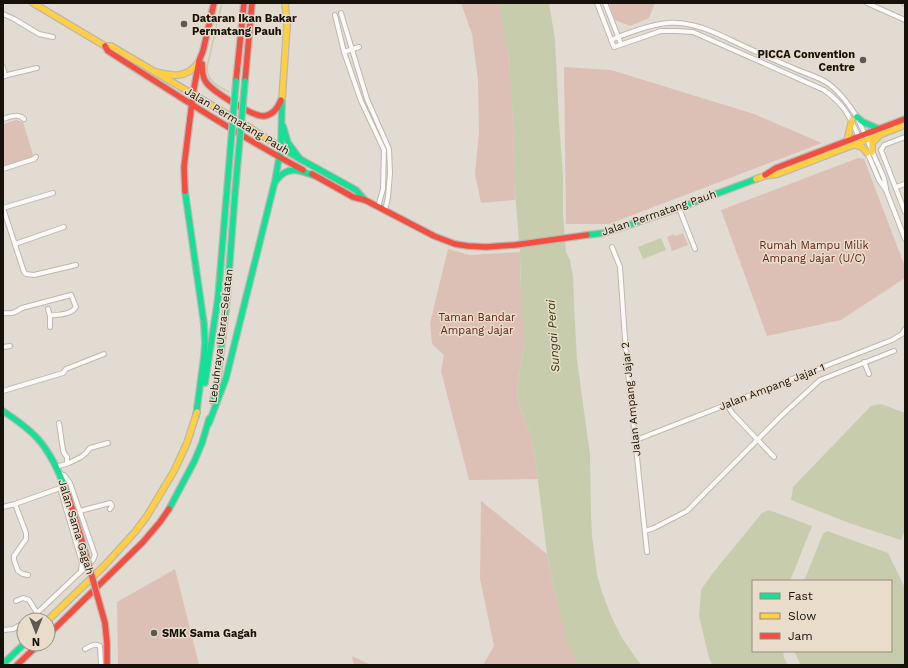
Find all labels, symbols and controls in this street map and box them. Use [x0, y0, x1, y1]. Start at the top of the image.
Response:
place label: Dataran Ikan Bakar Permatang Pauh [192, 12, 297, 38]
marker: Dataran Ikan Bakar Permatang Pauh [179, 19, 189, 29]
place label: PICCA Convention Centre [757, 48, 855, 74]
marker: PICCA Convention Centre [858, 55, 868, 65]
street label: Jalan Permatang Pauh [182, 84, 292, 158]
street label: Jalan Permatang Pauh [600, 187, 718, 239]
park label: Rumah Mampu Milik Ampang Jajar (U/C) [759, 239, 869, 265]
street label: Lebuhraya Utara–Selatan [206, 268, 236, 404]
water label: Sungai Perai [543, 298, 563, 373]
park label: Taman Bandar Ampang Jajar [439, 311, 516, 337]
street label: Jalan Ampang Jajar 2 [619, 341, 643, 457]
street label: Jalan Ampang Jajar 1 [717, 361, 827, 413]
street label: Jalan Sama Gagah [55, 478, 97, 576]
legend [752, 580, 892, 652]
text: Fast [788, 589, 813, 603]
text: Slow [788, 609, 816, 623]
north arrow [16, 612, 56, 652]
place label: SMK Sama Gagah [162, 627, 257, 640]
marker: SMK Sama Gagah [149, 628, 159, 638]
text: Jam [788, 629, 813, 643]
text: N [32, 635, 40, 648]

